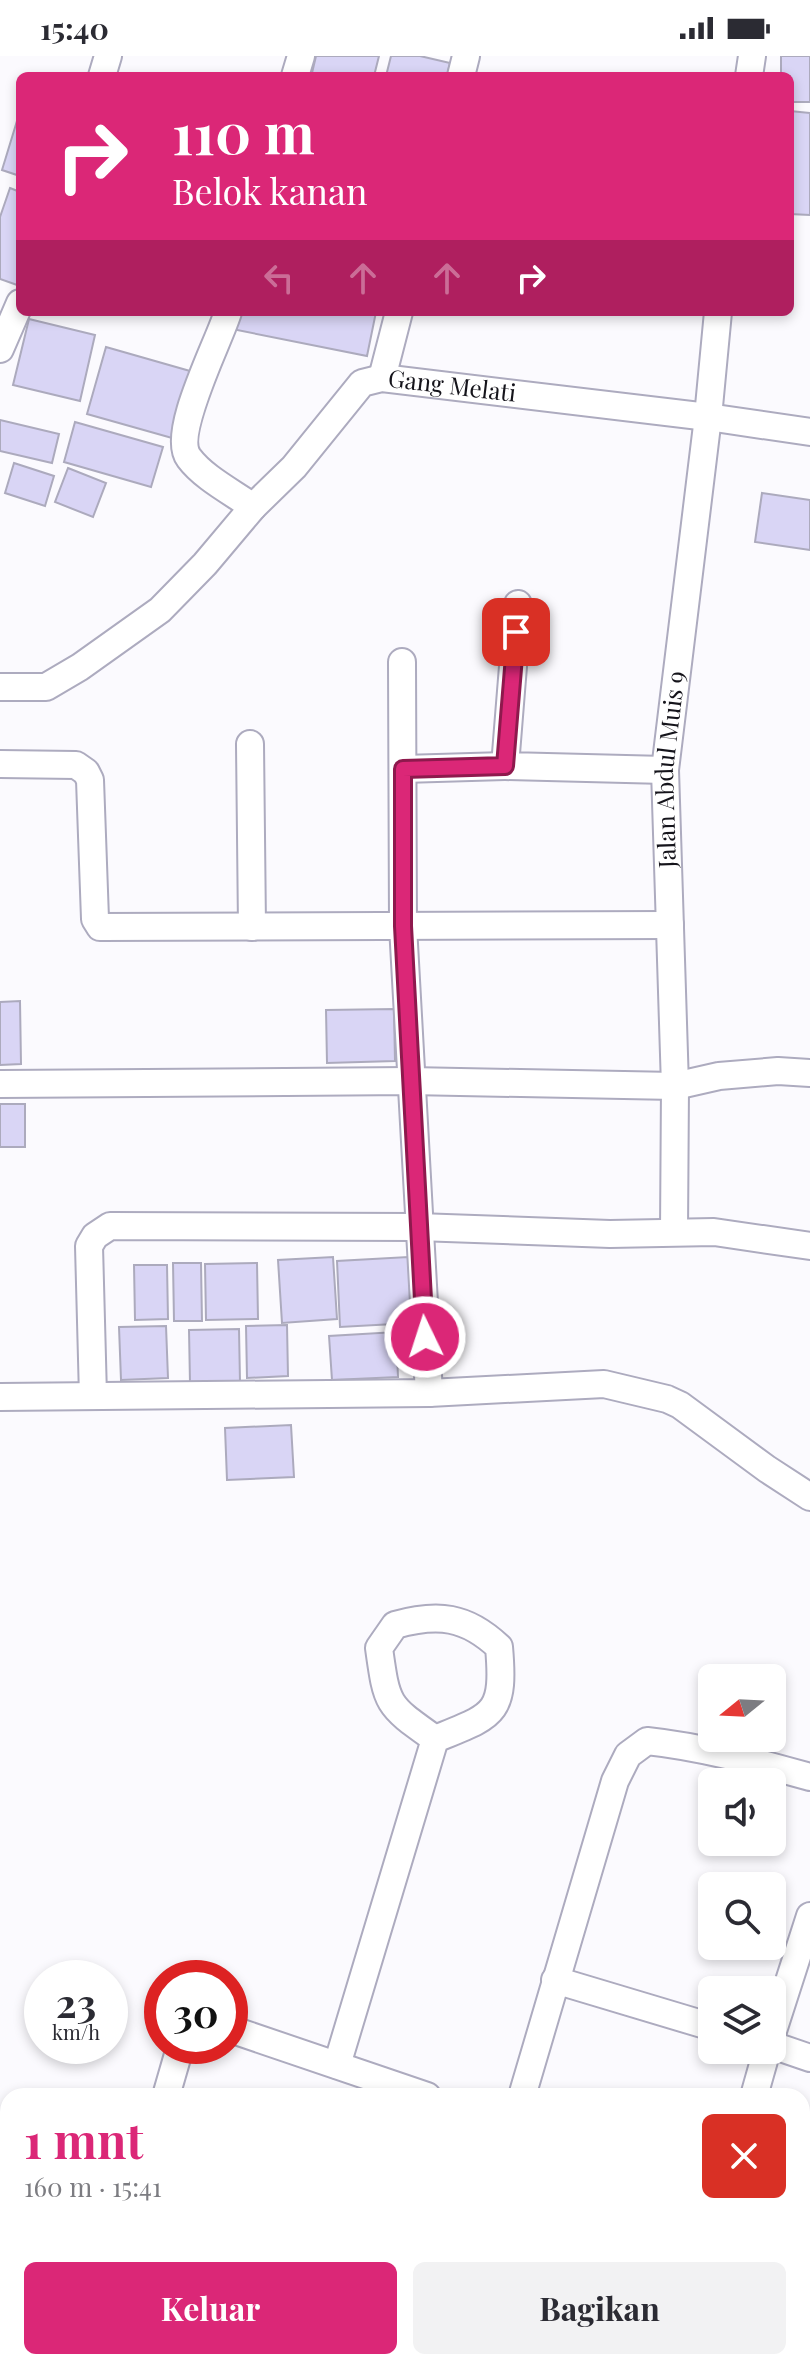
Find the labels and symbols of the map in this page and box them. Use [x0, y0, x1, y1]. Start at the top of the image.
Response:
street label: Gang Melati [387, 361, 518, 408]
pin [482, 598, 550, 666]
street label: Jalan Abdul Muis 9 [647, 669, 691, 869]
position arrow [383, 1295, 467, 1379]
north arrow [698, 1664, 786, 1752]
speed limit sign: 30 [144, 1960, 248, 2064]

